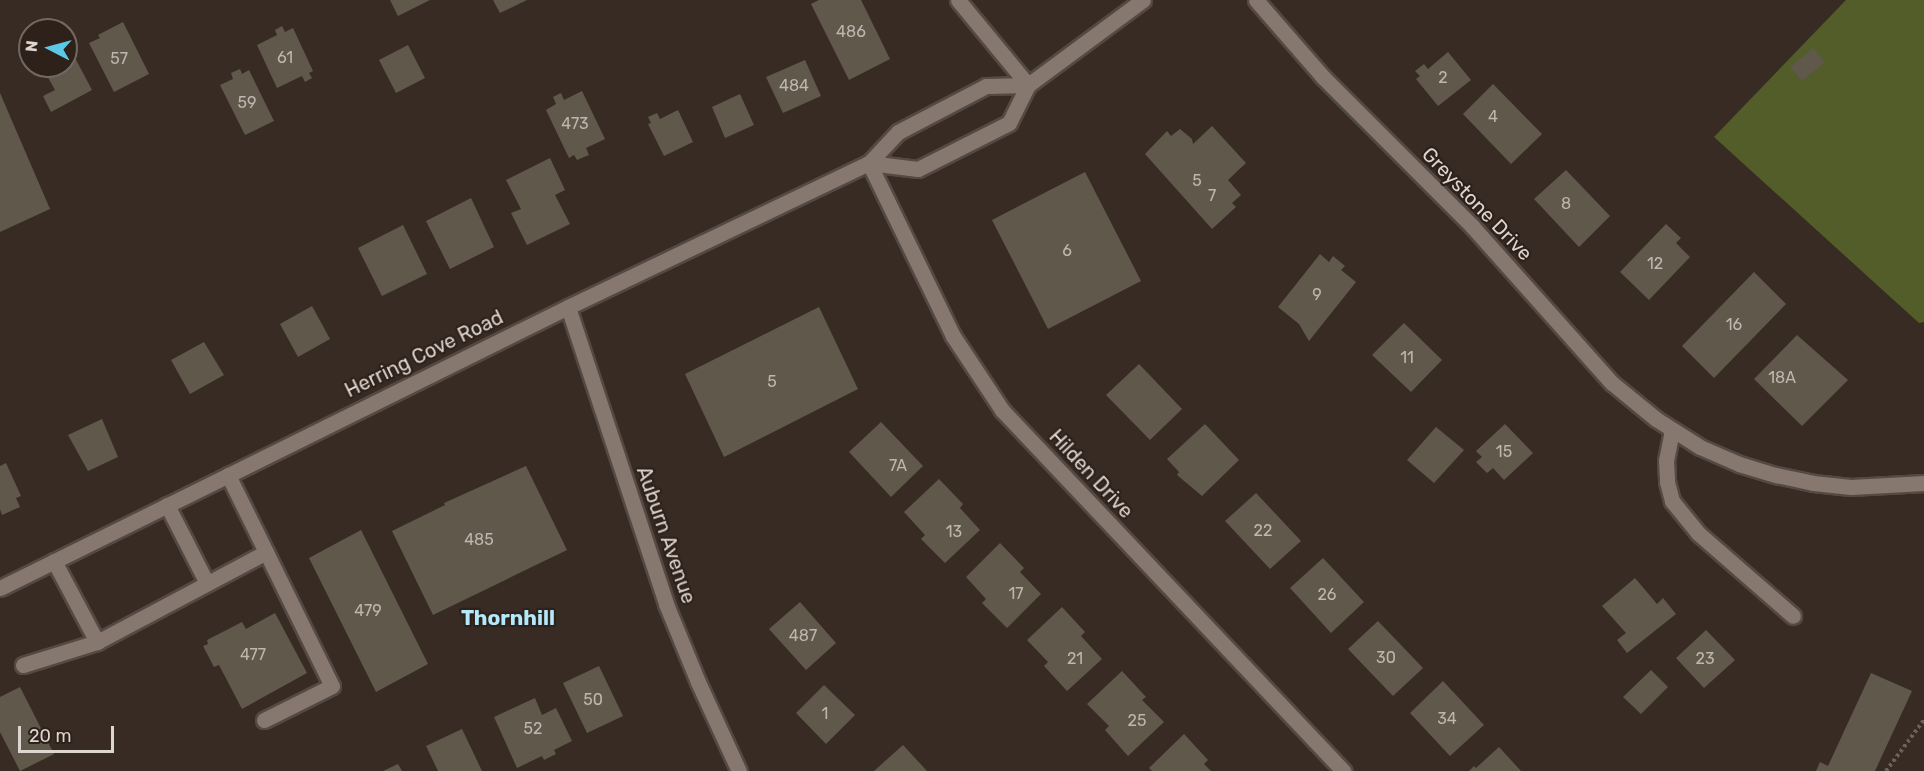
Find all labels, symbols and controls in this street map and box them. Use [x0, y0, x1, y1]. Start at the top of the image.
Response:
north arrow [18, 18, 78, 78]
house number: 486 [836, 22, 866, 42]
text: N [22, 40, 42, 53]
house number: 61 [277, 48, 293, 68]
house number: 57 [110, 49, 128, 69]
house number: 2 [1438, 68, 1448, 88]
house number: 484 [779, 76, 809, 96]
house number: 59 [238, 93, 256, 113]
house number: 4 [1488, 107, 1498, 127]
house number: 473 [561, 114, 589, 134]
street label: Greystone Drive [1417, 142, 1537, 266]
house number: 5 [1192, 171, 1202, 191]
house number: 7 [1208, 186, 1216, 206]
house number: 8 [1561, 194, 1571, 214]
house number: 6 [1062, 241, 1072, 261]
house number: 12 [1647, 254, 1663, 274]
house number: 9 [1312, 285, 1322, 305]
street label: Herring Cove Road [341, 305, 507, 403]
house number: 16 [1726, 315, 1742, 335]
house number: 11 [1400, 348, 1414, 368]
house number: 18A [1768, 368, 1796, 388]
house number: 5 [767, 372, 777, 392]
street label: Hilden Drive [1044, 425, 1138, 523]
house number: 15 [1496, 442, 1512, 462]
house number: 7A [889, 456, 907, 476]
street label: Auburn Avenue [631, 463, 701, 607]
house number: 22 [1254, 521, 1272, 541]
house number: 13 [946, 522, 962, 542]
house number: 485 [464, 530, 494, 550]
house number: 17 [1008, 584, 1024, 604]
house number: 26 [1317, 585, 1337, 605]
house number: 479 [354, 601, 382, 621]
district label: Thornhill [461, 605, 555, 631]
house number: 487 [789, 626, 817, 646]
house number: 477 [240, 645, 266, 665]
house number: 30 [1376, 648, 1396, 668]
house number: 21 [1067, 649, 1083, 669]
house number: 23 [1695, 649, 1715, 669]
house number: 50 [583, 690, 603, 710]
house number: 1 [822, 704, 828, 724]
house number: 34 [1437, 709, 1457, 729]
house number: 25 [1128, 711, 1146, 731]
scale bar [21, 714, 117, 752]
house number: 52 [524, 719, 542, 739]
text: 20 m [29, 725, 71, 747]

